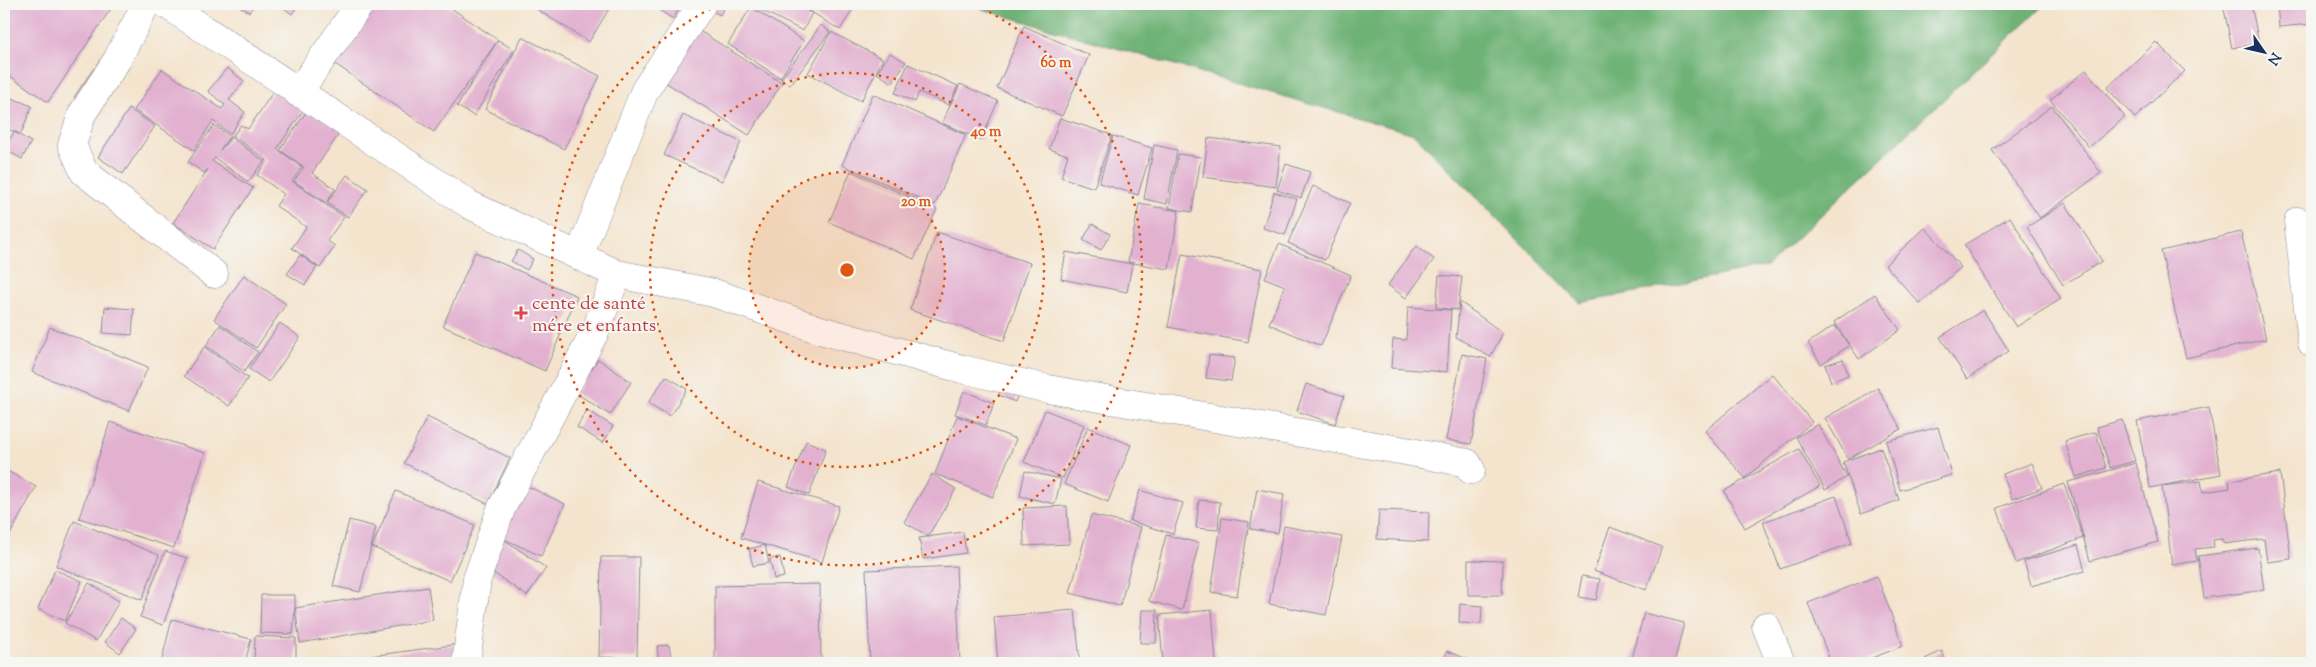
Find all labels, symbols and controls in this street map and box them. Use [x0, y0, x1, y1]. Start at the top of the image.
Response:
north arrow [2238, 28, 2288, 78]
text: N [2262, 48, 2285, 68]
text: 60 m [1041, 53, 1072, 74]
text: 40 m [970, 122, 1002, 143]
text: 20 m [901, 192, 932, 213]
centre of rings [838, 261, 856, 279]
place label: cente de santé mére et enfants [532, 291, 656, 340]
marker: cente de santé mére et enfants [514, 306, 528, 320]

